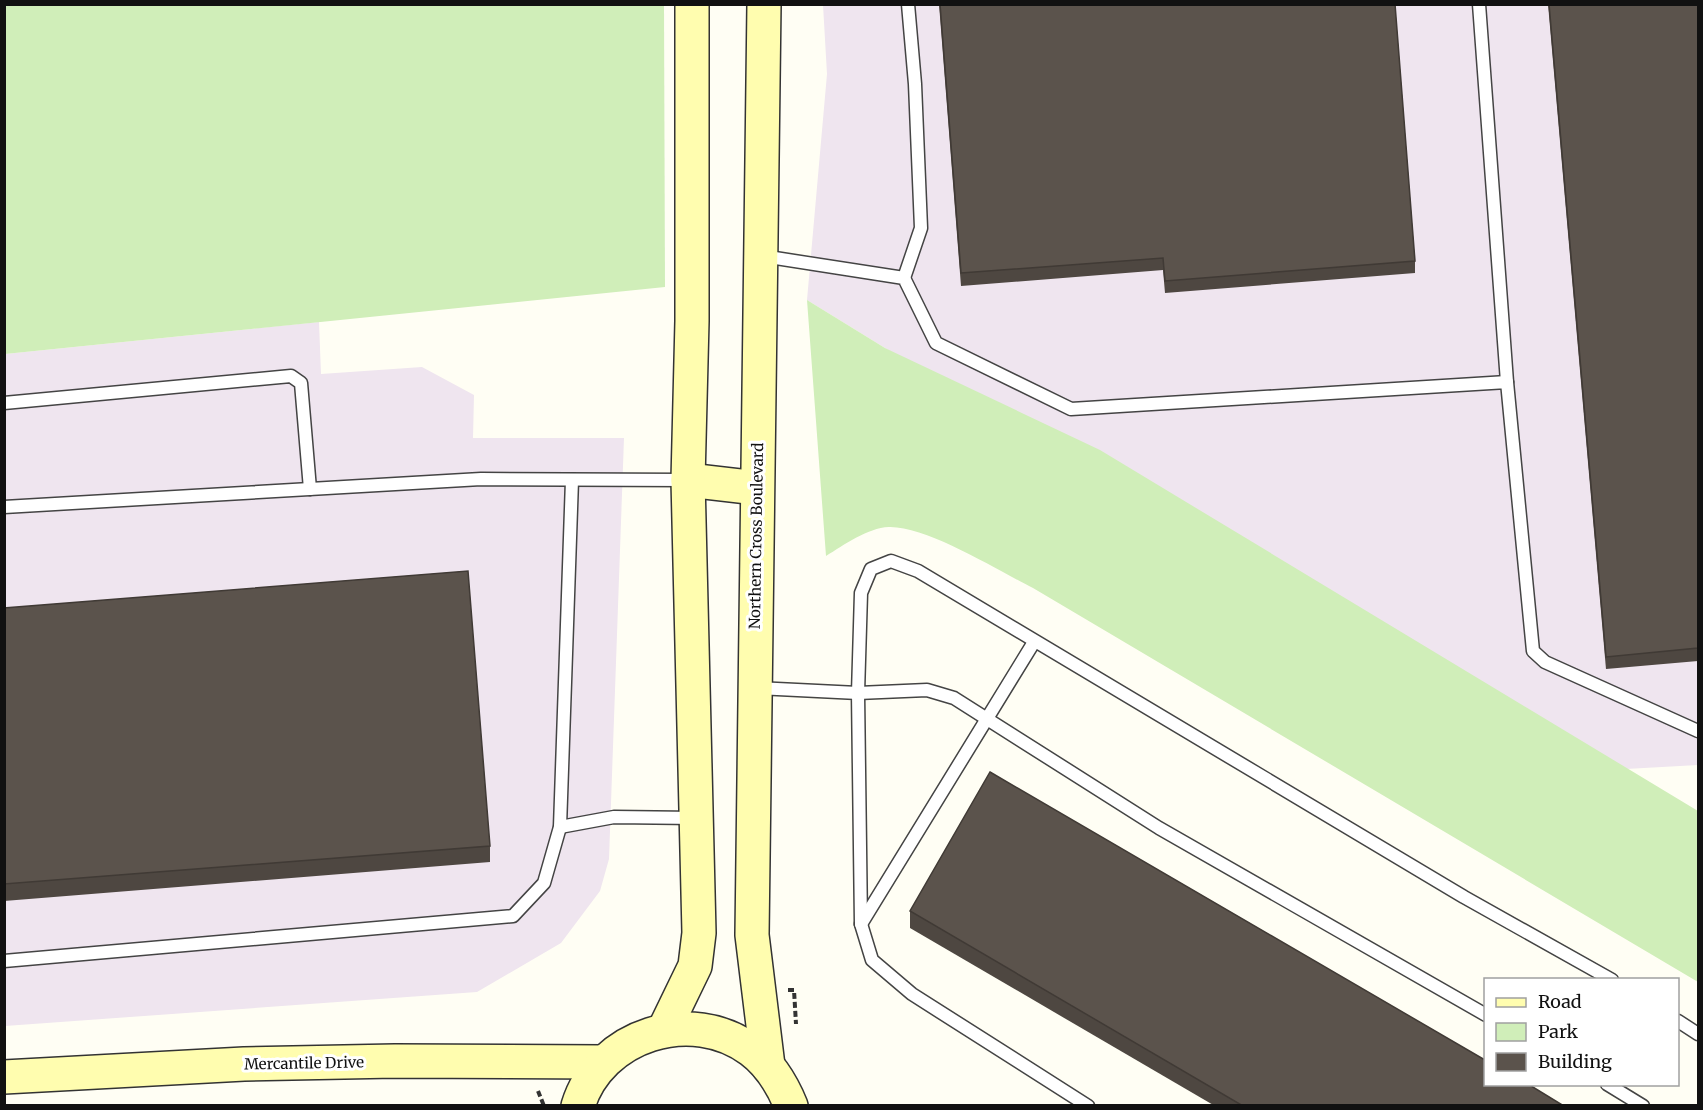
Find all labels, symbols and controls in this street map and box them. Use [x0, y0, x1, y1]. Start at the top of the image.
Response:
street label: Northern Cross Boulevard [745, 443, 767, 629]
legend [1484, 978, 1679, 1086]
text: Road [1538, 990, 1582, 1013]
text: Park [1538, 1020, 1579, 1043]
text: Building [1538, 1050, 1612, 1073]
street label: Mercantile Drive [244, 1052, 364, 1074]

